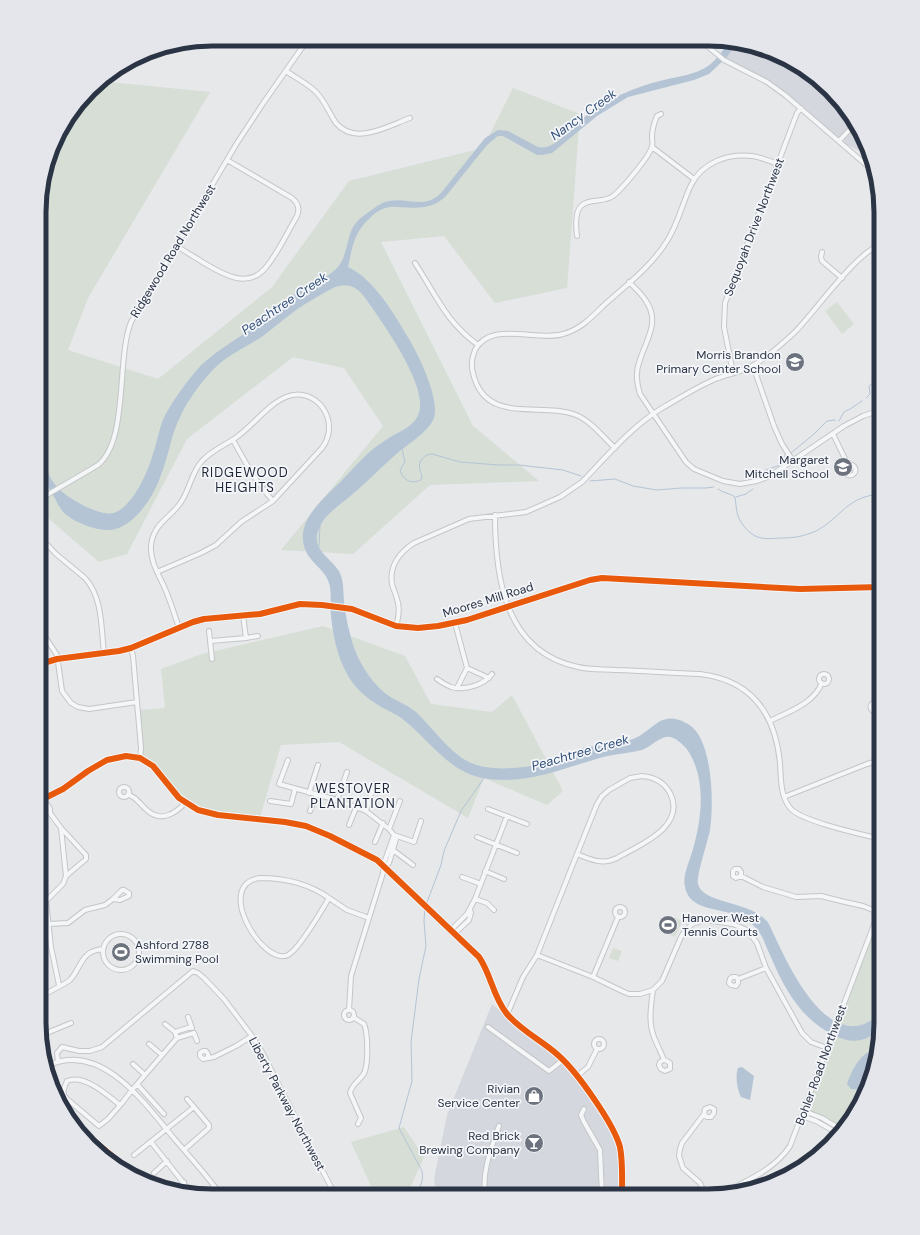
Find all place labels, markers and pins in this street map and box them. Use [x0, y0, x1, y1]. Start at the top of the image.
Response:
place label: Morris Brandon Primary Center School [656, 347, 781, 377]
school or university icon: Morris Brandon Primary Center School [784, 351, 806, 373]
place label: Margaret Mitchell School [745, 452, 829, 482]
school or university icon: Margaret Mitchell School [832, 456, 854, 478]
place label: Hanover West Tennis Courts [682, 910, 759, 940]
sports icon: Hanover West Tennis Courts [657, 914, 679, 936]
place label: Ashford 2788 Swimming Pool [135, 937, 219, 967]
sports icon: Ashford 2788 Swimming Pool [110, 941, 132, 963]
place label: Rivian Service Center [438, 1081, 521, 1111]
shop icon: Rivian Service Center [523, 1085, 545, 1107]
place label: Red Brick Brewing Company [419, 1128, 520, 1158]
bar icon: Red Brick Brewing Company [523, 1132, 545, 1154]

